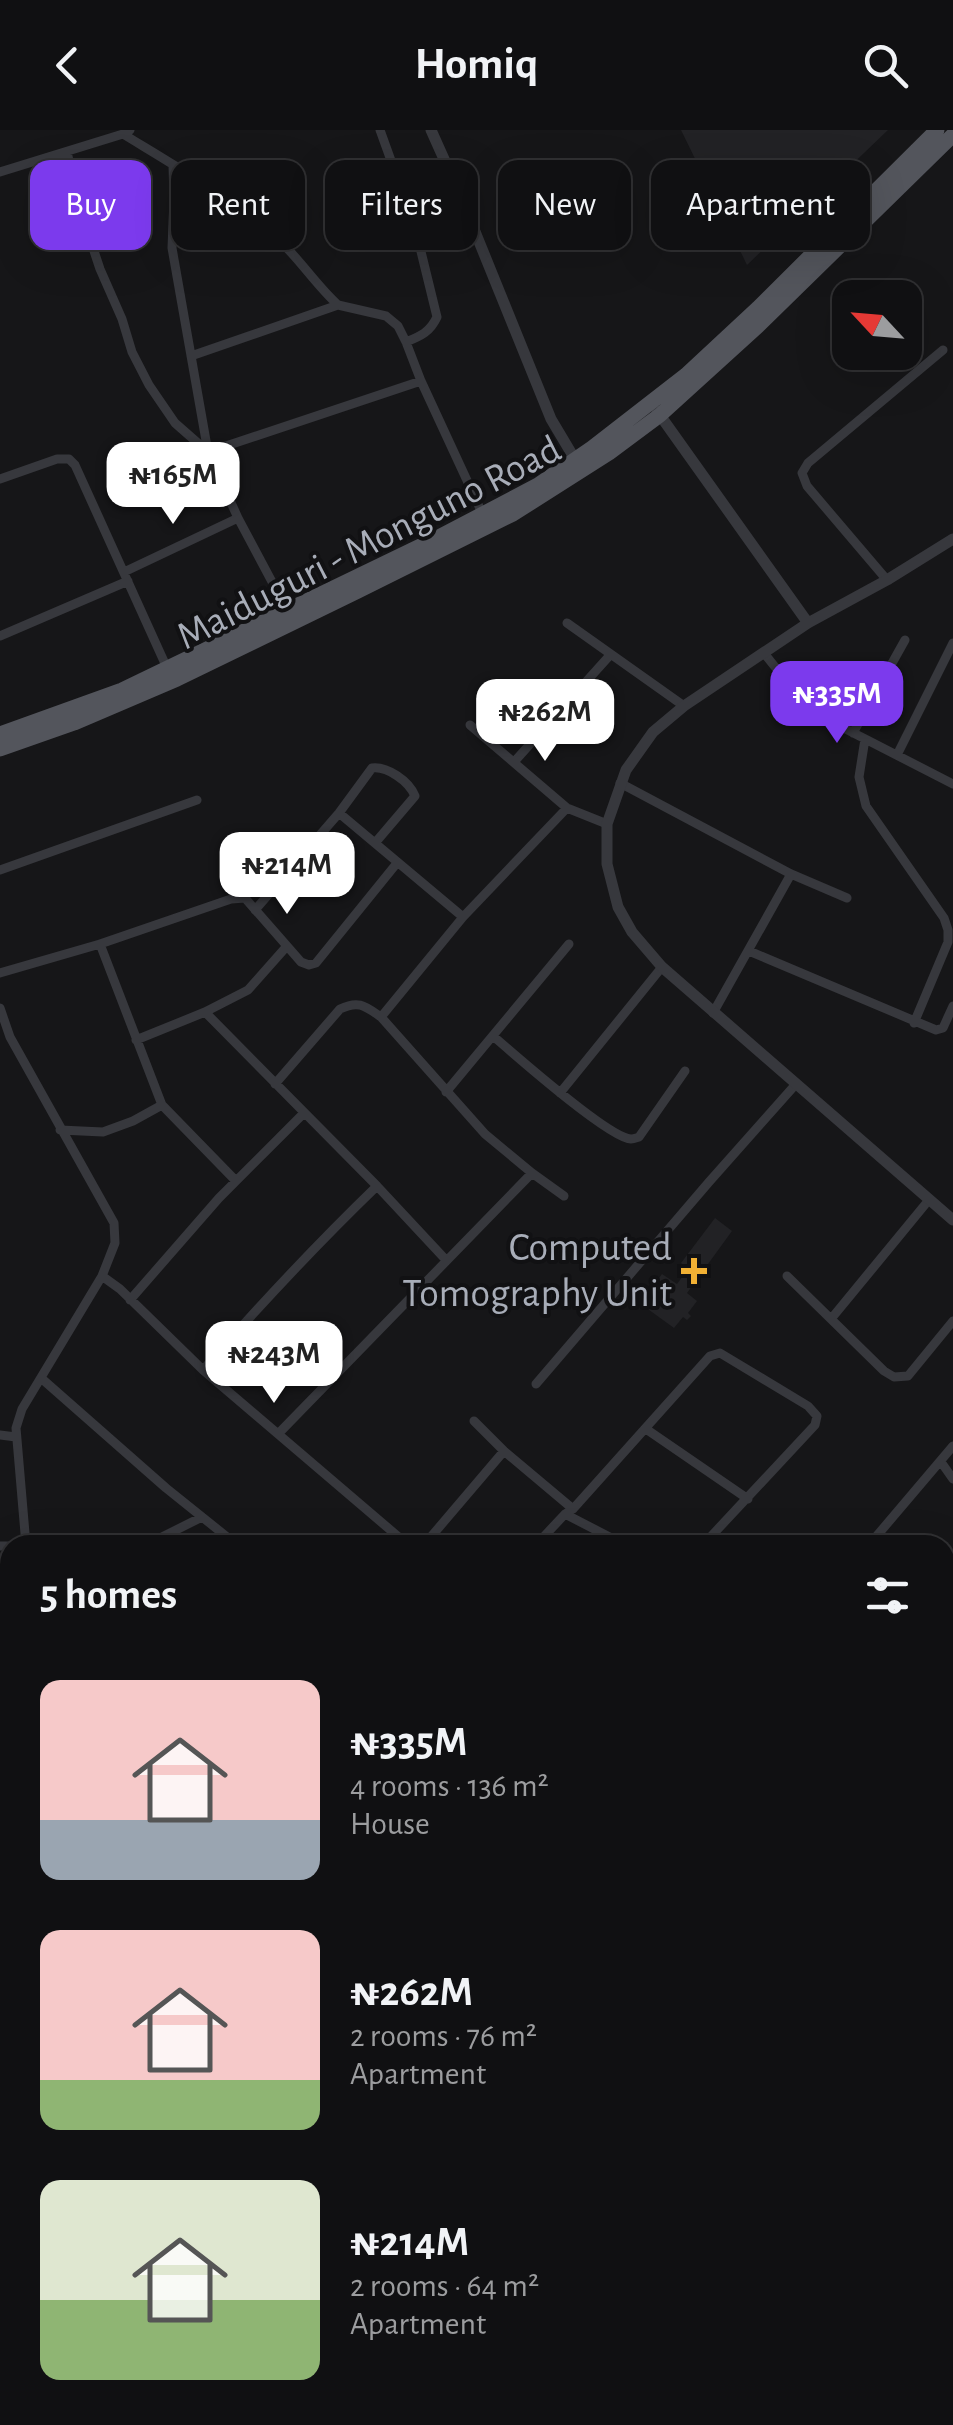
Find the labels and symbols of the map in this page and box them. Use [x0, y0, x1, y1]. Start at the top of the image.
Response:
north arrow [832, 280, 922, 370]
street label: Maiduguri - Monguno Road [171, 429, 567, 657]
pin: ₦165M [103, 442, 243, 527]
pin: ₦335M [767, 661, 907, 746]
pin: ₦262M [475, 679, 615, 764]
pin: ₦214M [217, 832, 357, 917]
place label: Computed Tomography Unit [402, 1228, 672, 1314]
marker: Computed Tomography Unit [681, 1258, 707, 1284]
pin: ₦243M [204, 1321, 344, 1406]

